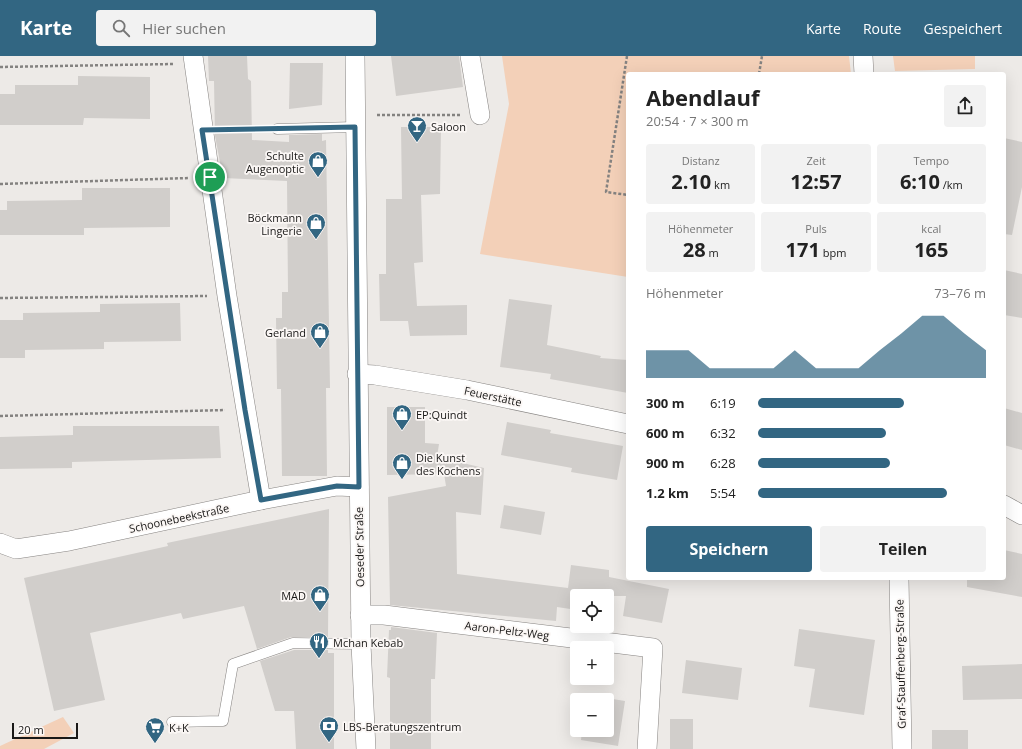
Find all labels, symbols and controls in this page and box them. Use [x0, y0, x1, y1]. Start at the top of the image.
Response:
search box [96, 10, 376, 46]
text: Karte [20, 15, 72, 41]
icon: search [110, 17, 132, 39]
text: Hier suchen [142, 18, 226, 38]
text: Karte [806, 19, 841, 38]
text: Route [863, 19, 901, 38]
text: Gespeichert [923, 19, 1002, 38]
text: Abendlauf [646, 82, 759, 112]
button: share [944, 85, 986, 127]
text: 20:54 · 7 × 300 m [646, 112, 749, 130]
bar icon: Saloon [406, 115, 428, 143]
place label: Saloon [431, 119, 466, 134]
place label: Schulte Augenoptic [246, 148, 304, 176]
shop icon: Schulte Augenoptic [307, 150, 329, 178]
text: Distanz [682, 153, 720, 168]
text: Zeit [806, 153, 826, 168]
text: Tempo [913, 153, 949, 168]
pin [193, 160, 227, 194]
icon: arrive [199, 166, 221, 188]
text: 2.10 [671, 168, 711, 195]
text: 12:57 [790, 168, 842, 195]
text: 6:10 [900, 168, 940, 195]
text: km [711, 177, 730, 192]
text: /km [940, 177, 963, 192]
place label: Böckmann Lingerie [247, 210, 302, 238]
shop icon: Böckmann Lingerie [305, 212, 327, 240]
text: Höhenmeter [668, 221, 733, 236]
text: Puls [805, 221, 827, 236]
text: kcal [921, 221, 941, 236]
text: 28 [683, 236, 706, 263]
text: 171 [786, 236, 820, 263]
text: 165 [914, 236, 948, 263]
text: m [706, 245, 719, 260]
text: bpm [820, 245, 846, 260]
text: Höhenmeter [646, 284, 723, 302]
text: 73–76 m [934, 284, 986, 302]
shop icon: Gerland [309, 321, 331, 349]
place label: Gerland [265, 325, 306, 340]
street label: Feuerstätte [463, 383, 523, 409]
text: 300 m [646, 394, 684, 412]
text: 6:19 [710, 394, 736, 412]
shop icon: EP:Quindt [391, 403, 413, 431]
place label: EP:Quindt [416, 407, 467, 422]
text: 600 m [646, 424, 684, 442]
text: 6:32 [710, 424, 736, 442]
place label: Die Kunst des Kochens [416, 450, 481, 478]
shop icon: Die Kunst des Kochens [391, 452, 413, 480]
text: 900 m [646, 454, 684, 472]
text: 6:28 [710, 454, 736, 472]
text: 1.2 km [646, 484, 689, 502]
text: 5:54 [710, 484, 736, 502]
street label: Schoonebeekstraße [128, 500, 230, 536]
street label: Oeseder Straße [351, 507, 367, 587]
button: Speichern [646, 526, 812, 572]
button: Teilen [820, 526, 986, 572]
shop icon: MAD [309, 584, 331, 612]
place label: MAD [281, 588, 306, 603]
map controls [570, 589, 614, 737]
button: locate [570, 589, 614, 633]
street label: Graf-Stauffenberg-Straße [891, 599, 909, 729]
street label: Aaron-Peltz-Weg [464, 617, 550, 643]
restaurant icon: Mchan Kebab [308, 631, 330, 659]
place label: Mchan Kebab [333, 635, 403, 650]
button: + [570, 641, 614, 685]
button: − [570, 693, 614, 737]
bank icon: LBS-Beratungszentrum [318, 715, 340, 743]
supermarket icon: K+K [144, 716, 166, 744]
place label: LBS-Beratungszentrum [343, 719, 461, 734]
place label: K+K [169, 720, 189, 735]
scale bar [12, 721, 78, 740]
text: 20 m [18, 722, 44, 737]

